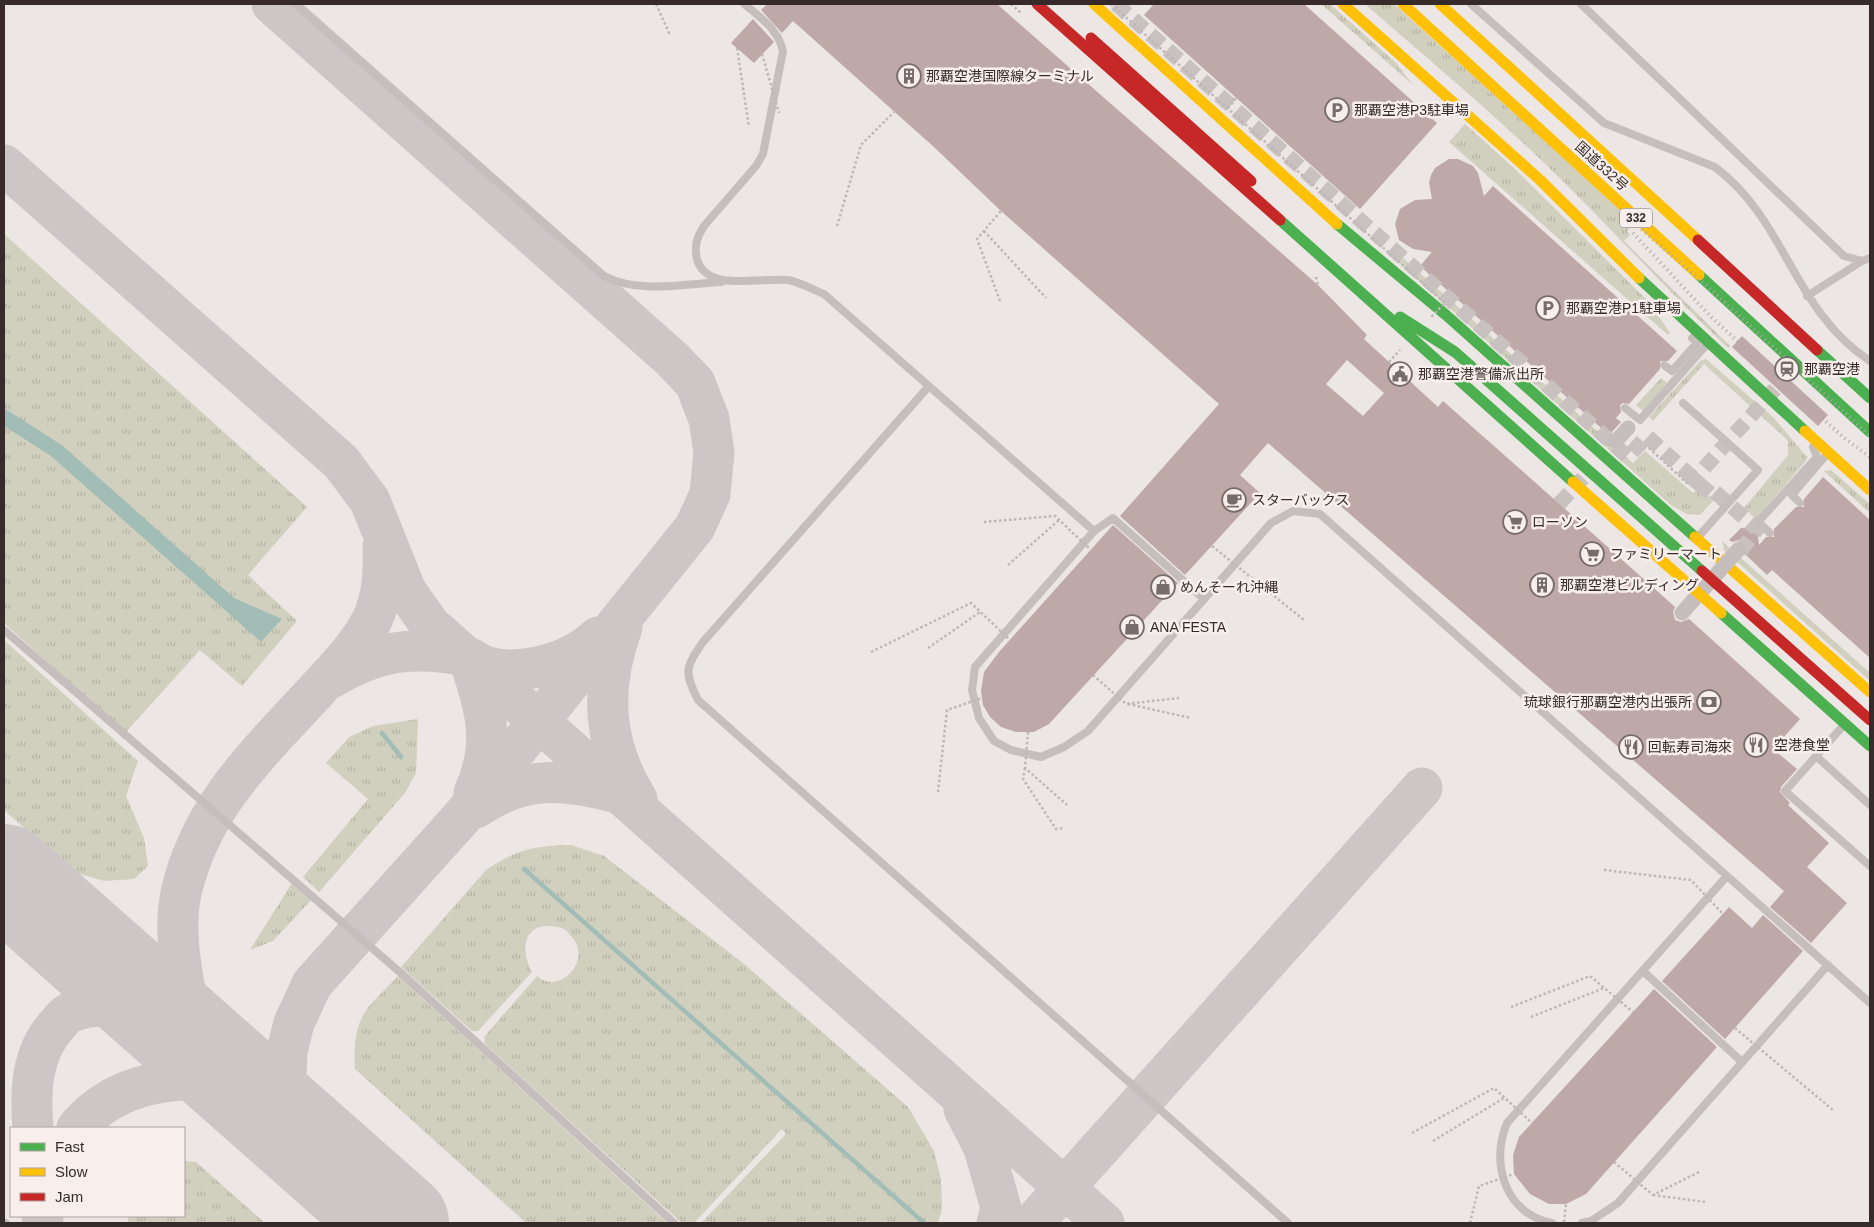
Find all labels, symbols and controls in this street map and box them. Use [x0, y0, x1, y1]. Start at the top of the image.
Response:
building icon: 那覇空港国際線ターミナル [896, 63, 922, 89]
place label: 那覇空港国際線ターミナル [926, 68, 1094, 84]
parking icon: 那覇空港P3駐車場 [1324, 97, 1350, 123]
place label: 那覇空港P3駐車場 [1354, 102, 1469, 118]
street label: 国道332号 [1572, 138, 1632, 194]
road number: 332 [1620, 208, 1652, 228]
parking icon: 那覇空港P1駐車場 [1535, 295, 1561, 321]
place label: 那覇空港P1駐車場 [1566, 300, 1681, 316]
station icon: 那覇空港 [1774, 356, 1800, 382]
public building icon: 那覇空港警備派出所 [1387, 361, 1413, 387]
place label: 那覇空港 [1804, 361, 1860, 377]
place label: 那覇空港警備派出所 [1418, 366, 1544, 382]
cafe icon: スターバックス [1221, 487, 1247, 513]
place label: スターバックス [1252, 492, 1349, 508]
supermarket icon: ローソン [1502, 509, 1528, 535]
place label: ローソン [1532, 514, 1588, 530]
supermarket icon: ファミリーマート [1579, 541, 1605, 567]
place label: ファミリーマート [1610, 546, 1722, 562]
building icon: 那覇空港ビルディング [1529, 572, 1555, 598]
shop icon: めんそーれ沖縄 [1150, 574, 1176, 600]
place label: 那覇空港ビルディング [1560, 577, 1699, 593]
place label: めんそーれ沖縄 [1180, 579, 1278, 595]
shop icon: ANA FESTA [1119, 614, 1145, 640]
place label: ANA FESTA [1150, 619, 1227, 635]
bank icon: 琉球銀行那覇空港内出張所 [1696, 689, 1722, 715]
place label: 琉球銀行那覇空港内出張所 [1524, 694, 1692, 710]
restaurant icon: 空港食堂 [1743, 732, 1769, 758]
restaurant icon: 回転寿司海來 [1618, 734, 1644, 760]
place label: 空港食堂 [1774, 737, 1830, 753]
place label: 回転寿司海來 [1648, 739, 1732, 755]
legend [10, 1127, 185, 1217]
text: Fast [55, 1138, 85, 1155]
text: Slow [55, 1163, 88, 1180]
text: Jam [55, 1188, 83, 1205]

